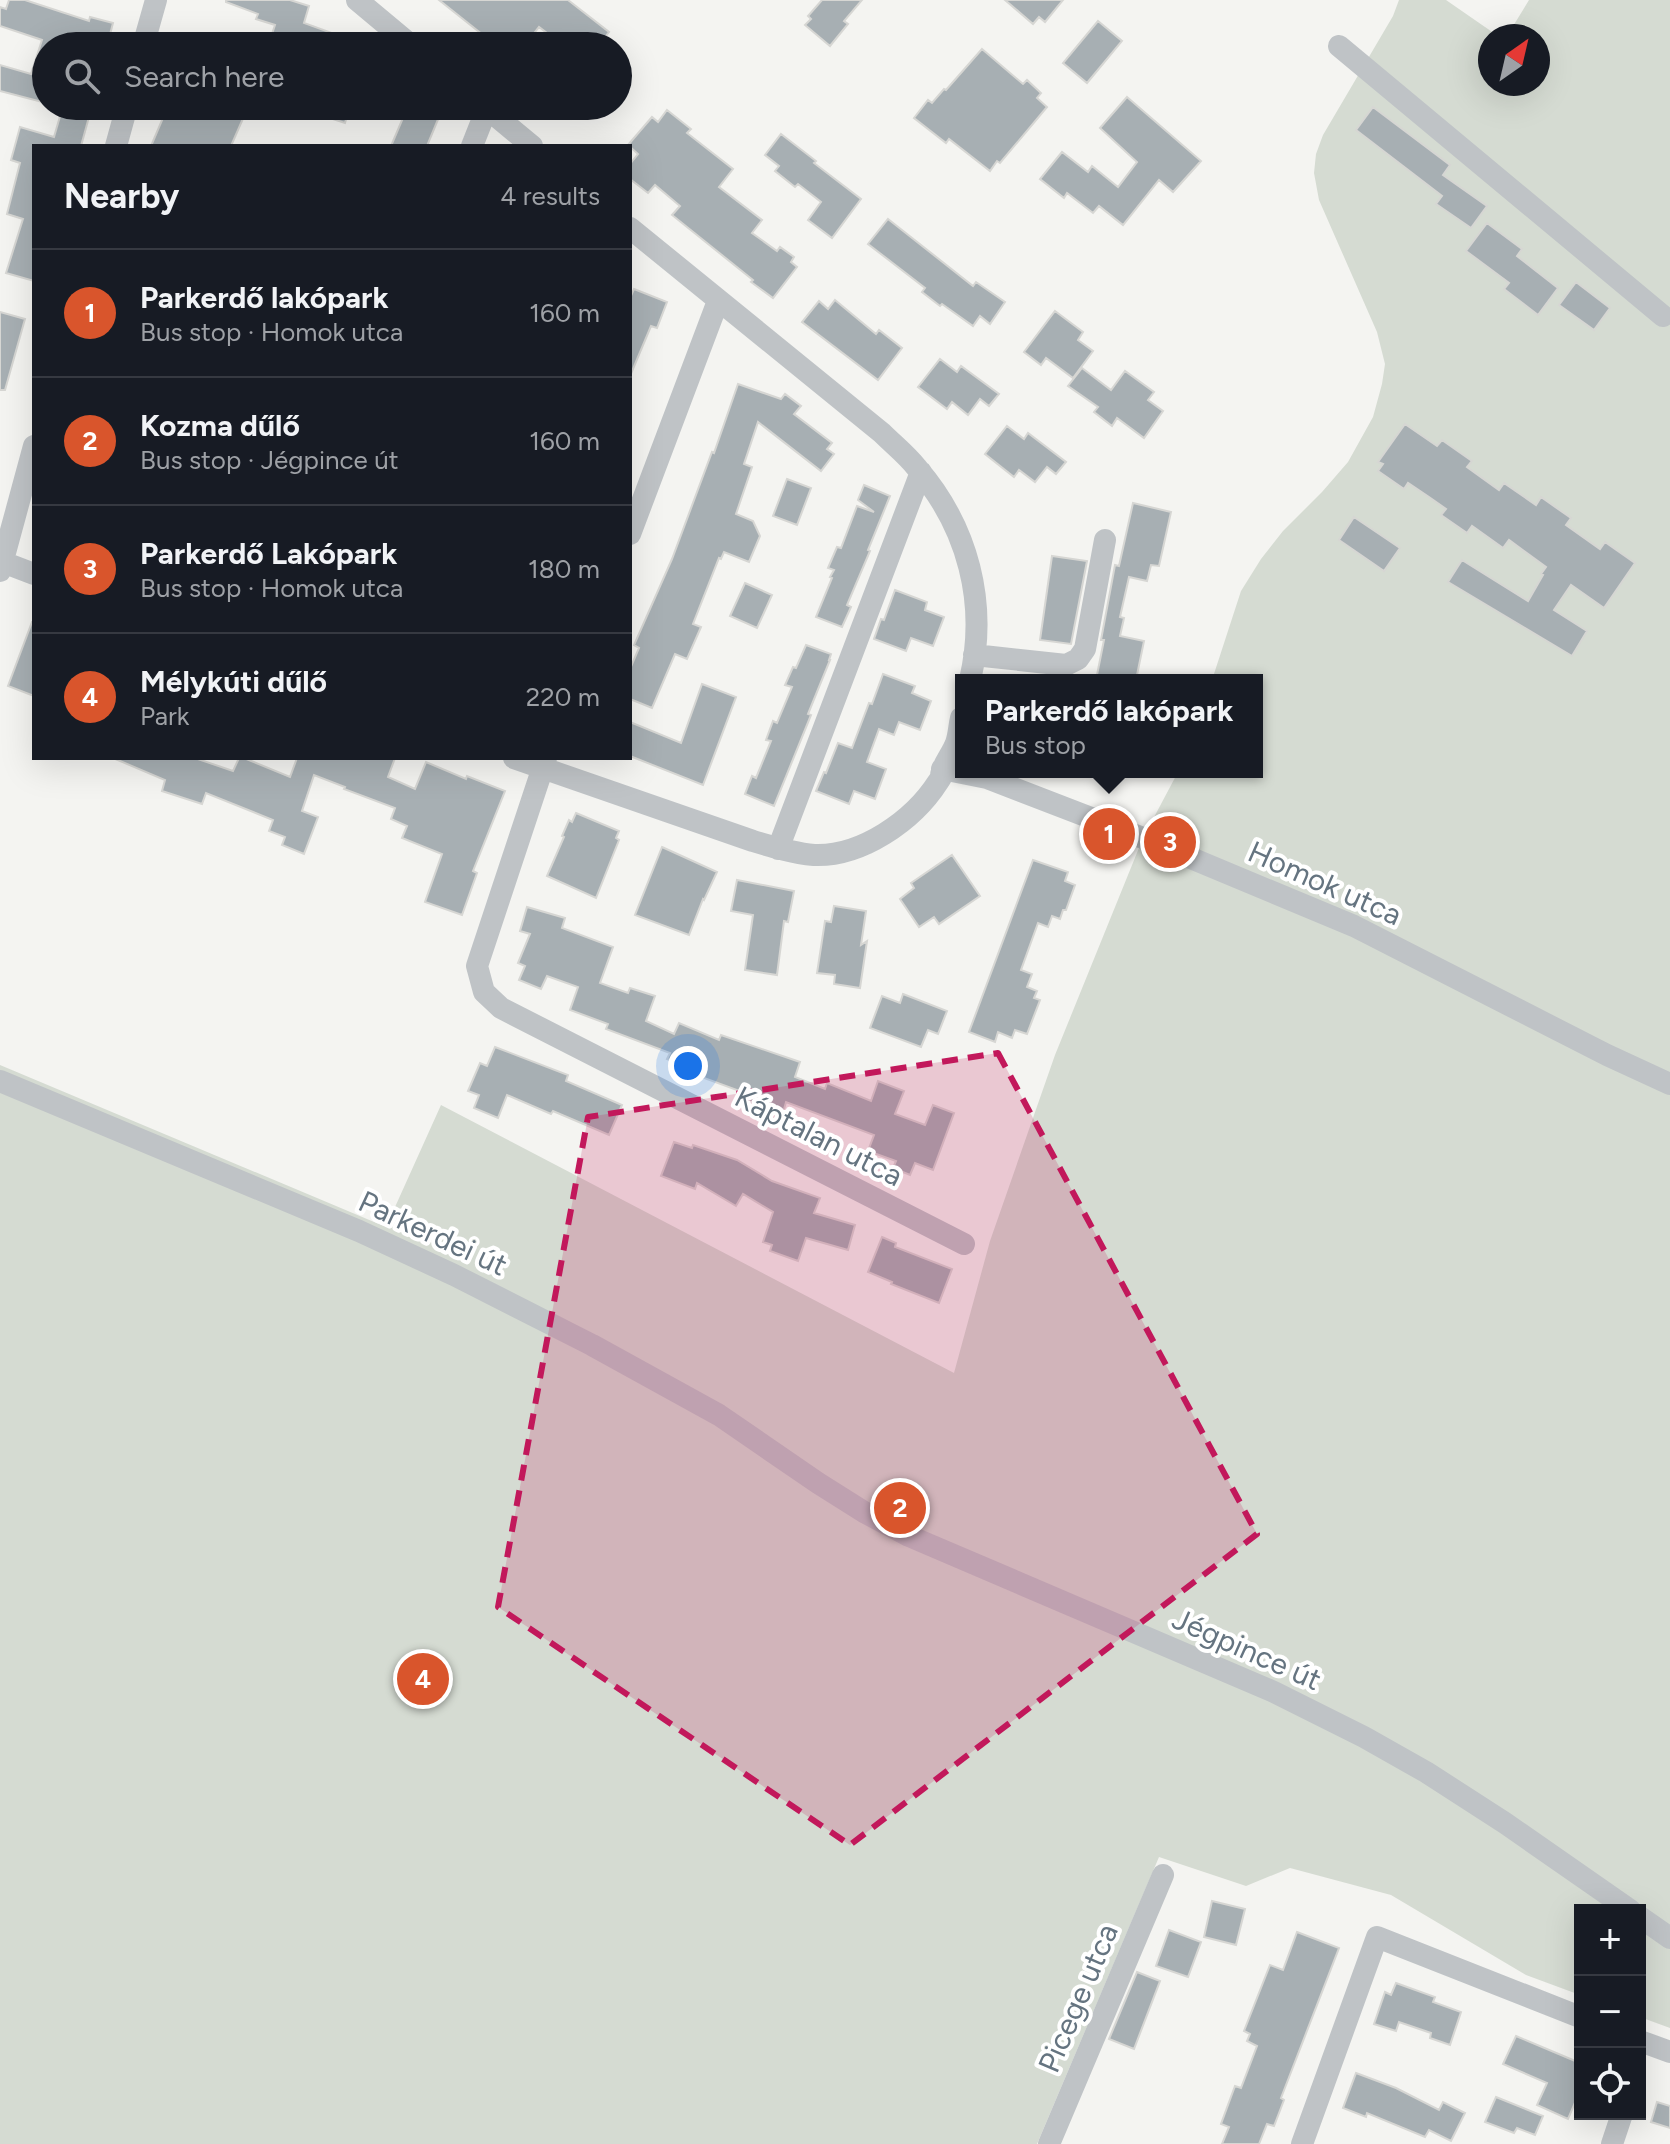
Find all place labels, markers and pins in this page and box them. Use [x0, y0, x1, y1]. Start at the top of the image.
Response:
pin: 1 [1083, 804, 1135, 864]
pin: 3 [1144, 812, 1196, 872]
pin: 2 [874, 1478, 926, 1538]
pin: 4 [397, 1649, 449, 1709]

